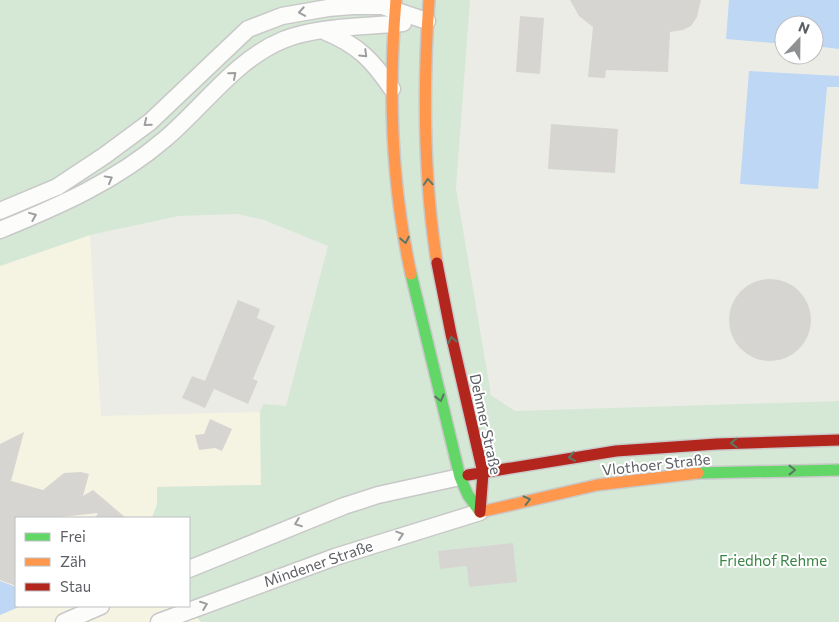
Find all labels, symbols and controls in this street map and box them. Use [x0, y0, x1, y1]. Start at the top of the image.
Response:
one-way arrow [298, 7, 307, 17]
north arrow [774, 15, 824, 65]
text: N [796, 18, 812, 37]
one-way arrow [358, 48, 367, 57]
one-way arrow [228, 71, 237, 80]
one-way arrow [144, 118, 153, 126]
one-way arrow [104, 175, 113, 185]
one-way arrow [422, 178, 433, 186]
one-way arrow [28, 212, 37, 223]
one-way arrow [400, 235, 410, 244]
one-way arrow [447, 335, 458, 344]
street label: Dehmer Straße [466, 372, 506, 476]
one-way arrow [434, 394, 445, 403]
one-way arrow [729, 438, 737, 448]
street label: Vlothoer Straße [601, 449, 711, 479]
one-way arrow [567, 451, 576, 461]
one-way arrow [788, 465, 796, 475]
one-way arrow [523, 495, 532, 506]
legend [15, 517, 190, 607]
one-way arrow [294, 517, 303, 527]
text: Frei [60, 527, 86, 545]
one-way arrow [396, 531, 404, 541]
street label: Mindener Straße [261, 536, 375, 590]
park label: Friedhof Rehme [719, 551, 827, 569]
text: Zäh [60, 552, 86, 570]
text: Stau [60, 577, 91, 595]
one-way arrow [200, 601, 208, 611]

